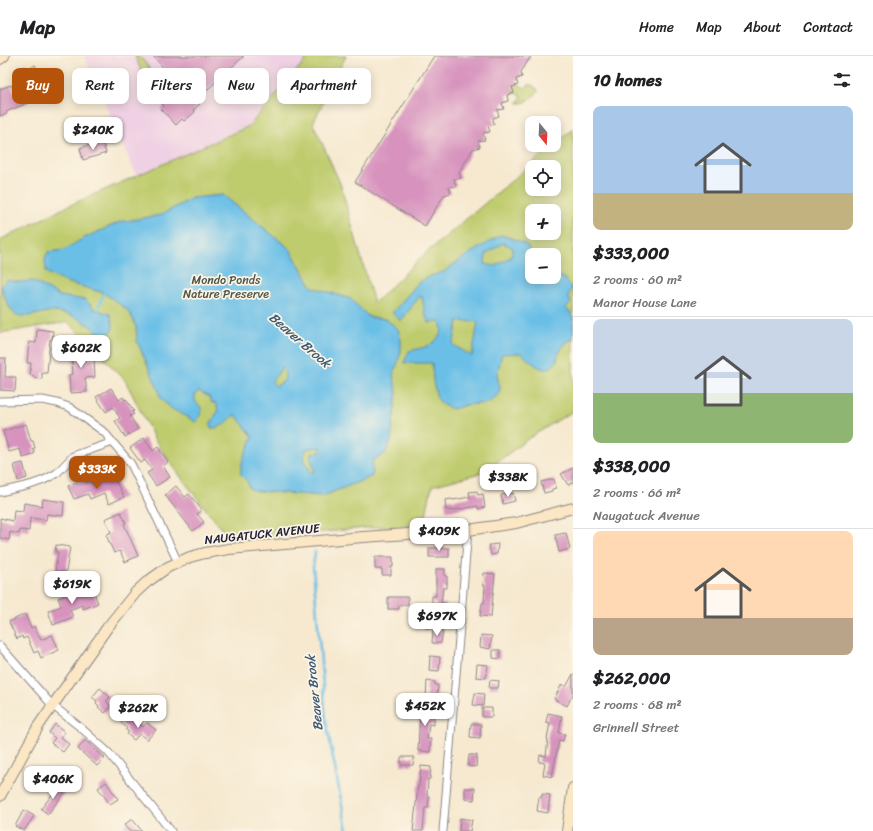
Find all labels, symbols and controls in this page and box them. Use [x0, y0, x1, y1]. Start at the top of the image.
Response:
text: Map [20, 11, 55, 44]
text: Home [639, 15, 674, 40]
text: Map [696, 15, 722, 40]
text: About [744, 15, 781, 40]
text: Contact [803, 15, 853, 40]
text: 10 homes [593, 65, 662, 95]
chip: Buy [12, 68, 64, 104]
chip: Rent [72, 68, 129, 104]
chip: Filters [137, 68, 206, 104]
chip: New [214, 68, 269, 104]
chip: Apartment [277, 68, 371, 104]
icon: filters [831, 69, 853, 91]
north arrow [525, 116, 561, 152]
map controls [525, 116, 561, 284]
pin: $240K [65, 117, 121, 151]
text: $240K [73, 118, 113, 141]
icon: home [687, 132, 759, 204]
button: locate [525, 160, 561, 196]
button: + [525, 204, 561, 240]
text: $333,000 [593, 238, 669, 268]
button: − [525, 248, 561, 284]
text: 2 rooms · 60 m² [593, 268, 682, 291]
park label: Mondo Ponds Nature Preserve [183, 269, 269, 305]
text: Manor House Lane [593, 291, 697, 314]
water label: Beaver Brook [264, 306, 338, 375]
pin: $602K [53, 335, 109, 369]
text: $602K [61, 336, 101, 359]
icon: home [687, 345, 759, 417]
text: $338,000 [593, 451, 670, 481]
pin: $333K [69, 456, 125, 490]
text: $333K [78, 457, 116, 480]
pin: $338K [480, 464, 536, 498]
text: $338K [489, 465, 527, 488]
text: 2 rooms · 66 m² [593, 481, 681, 504]
text: Naugatuck Avenue [593, 504, 700, 527]
street label: NAUGATUCK AVENUE [203, 517, 322, 551]
pin: $409K [411, 518, 467, 552]
text: $409K [419, 519, 459, 542]
icon: home [687, 557, 759, 629]
pin: $619K [44, 571, 100, 605]
text: $619K [53, 572, 91, 595]
pin: $697K [409, 603, 465, 637]
text: $697K [417, 604, 457, 627]
water label: Beaver Brook [298, 652, 329, 732]
text: $262,000 [593, 663, 671, 693]
pin: $452K [397, 693, 453, 727]
text: 2 rooms · 68 m² [593, 693, 682, 716]
text: $452K [405, 694, 445, 717]
pin: $262K [110, 695, 166, 729]
text: $262K [118, 696, 158, 719]
text: Grinnell Street [593, 716, 679, 739]
pin: $406K [25, 766, 81, 800]
text: $406K [33, 767, 73, 790]

